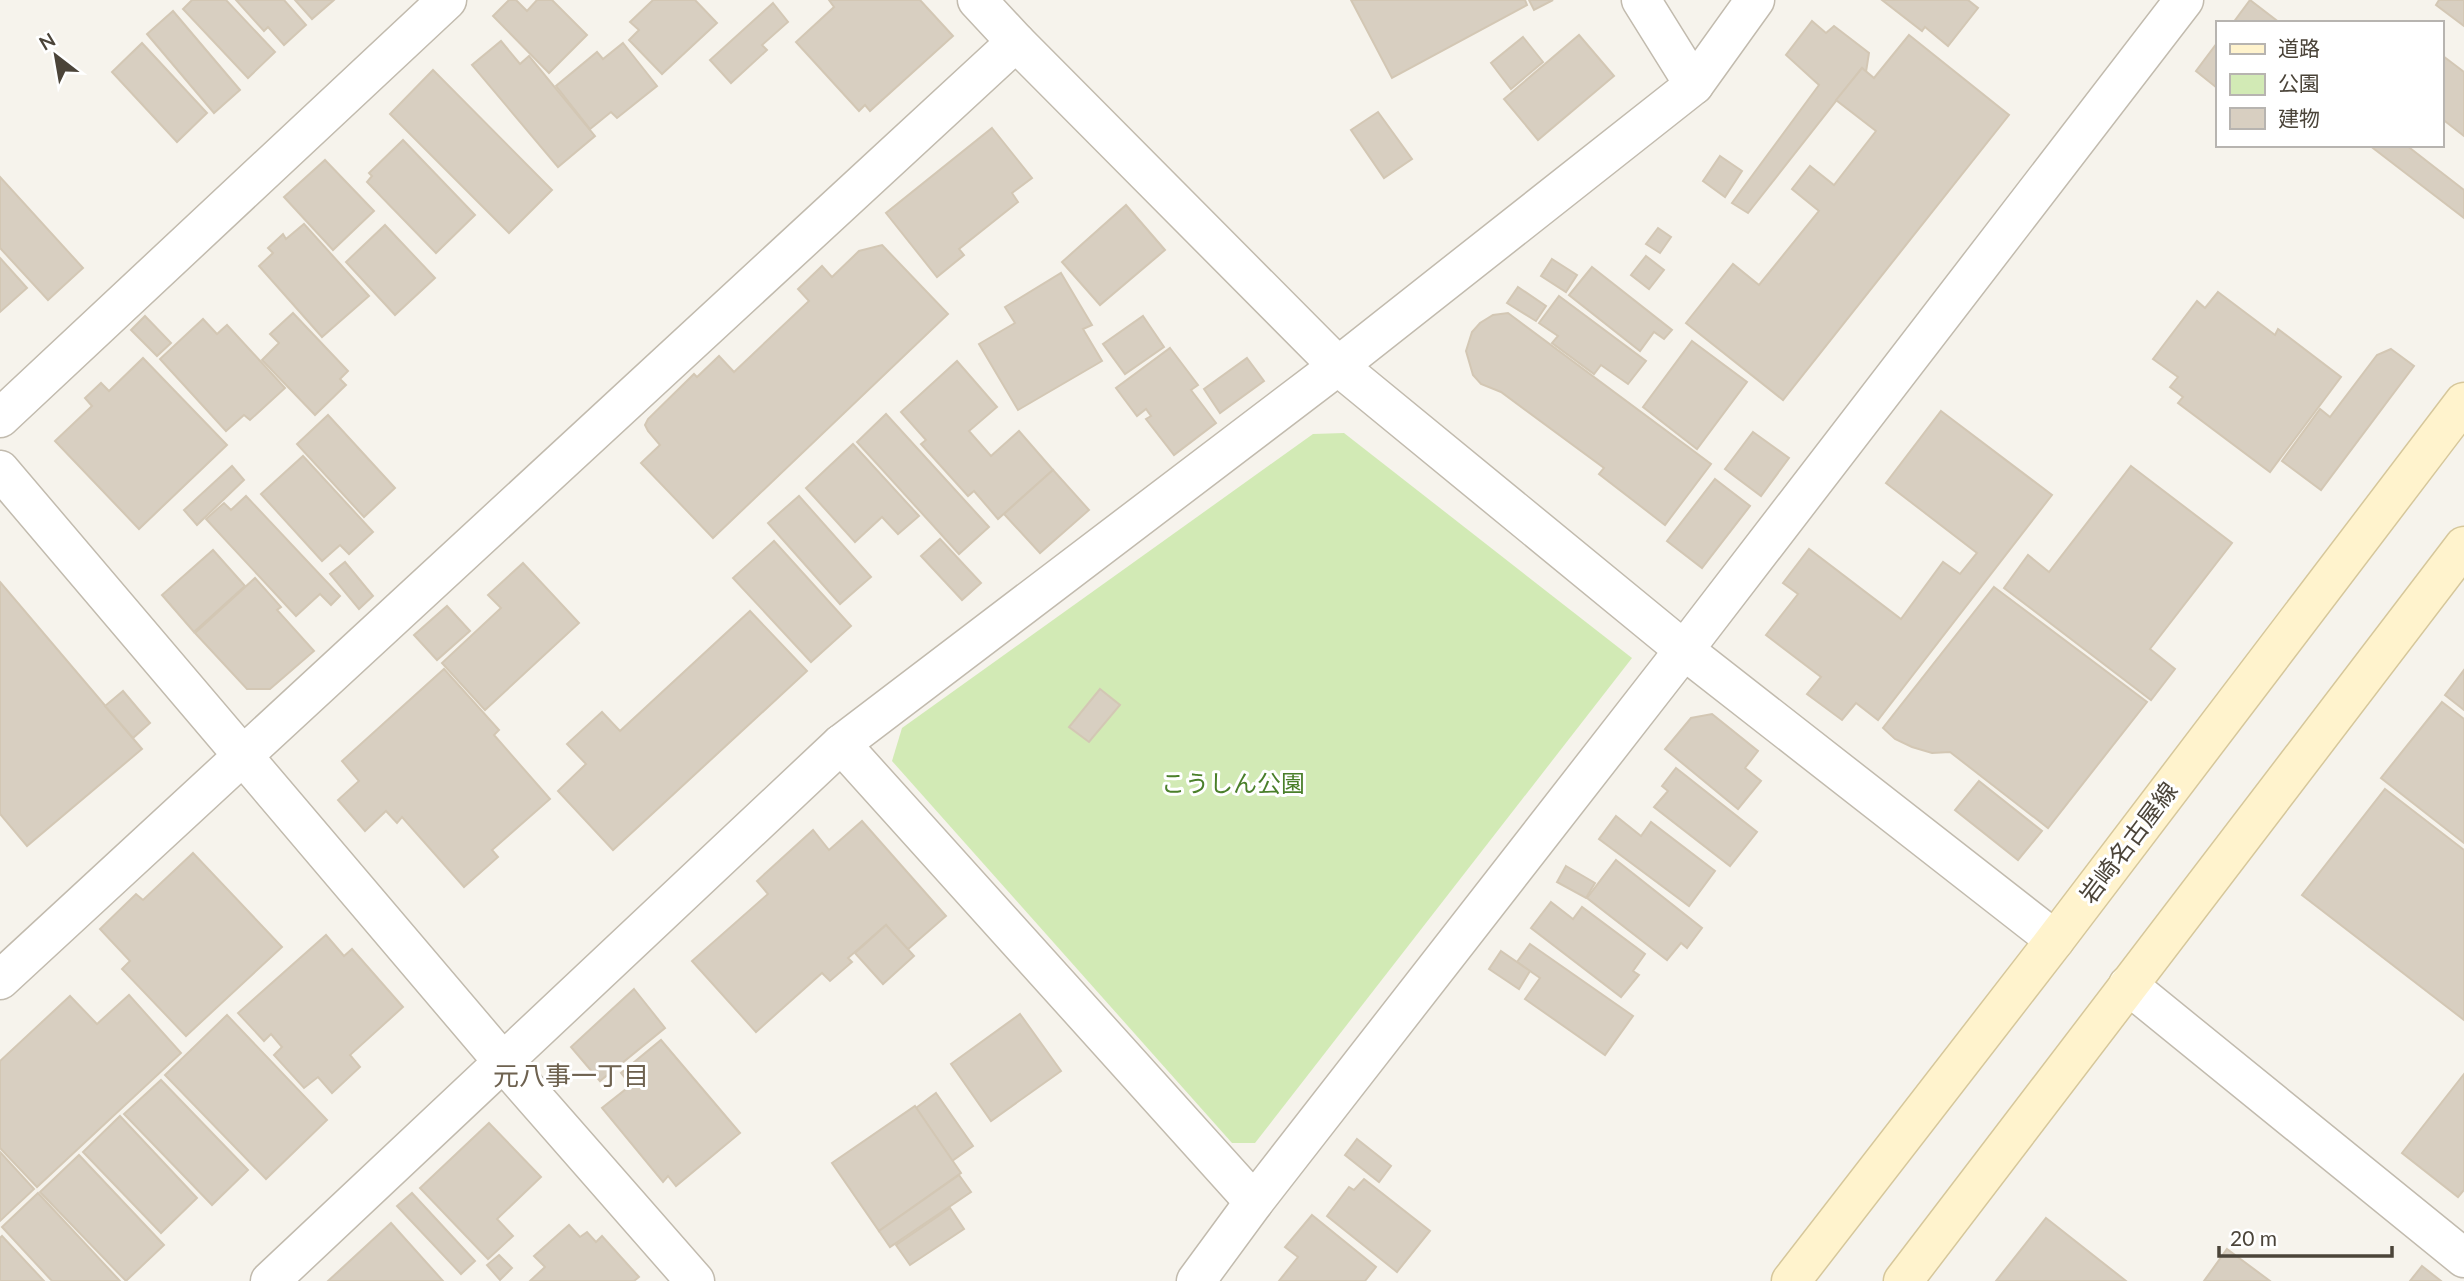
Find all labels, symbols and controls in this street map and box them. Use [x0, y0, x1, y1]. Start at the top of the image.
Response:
north arrow [21, 21, 91, 91]
legend [2216, 21, 2443, 147]
text: N [35, 27, 59, 55]
text: 道路 [2278, 35, 2320, 60]
text: 公園 [2278, 70, 2320, 95]
text: 建物 [2278, 105, 2320, 130]
park label: こうしん公園 [1161, 768, 1305, 797]
street label: 岩崎名古屋線 [2073, 776, 2183, 908]
district label: 元八事一丁目 [493, 1059, 649, 1091]
scale bar [2219, 1214, 2392, 1258]
text: 20 m [2230, 1225, 2277, 1250]

